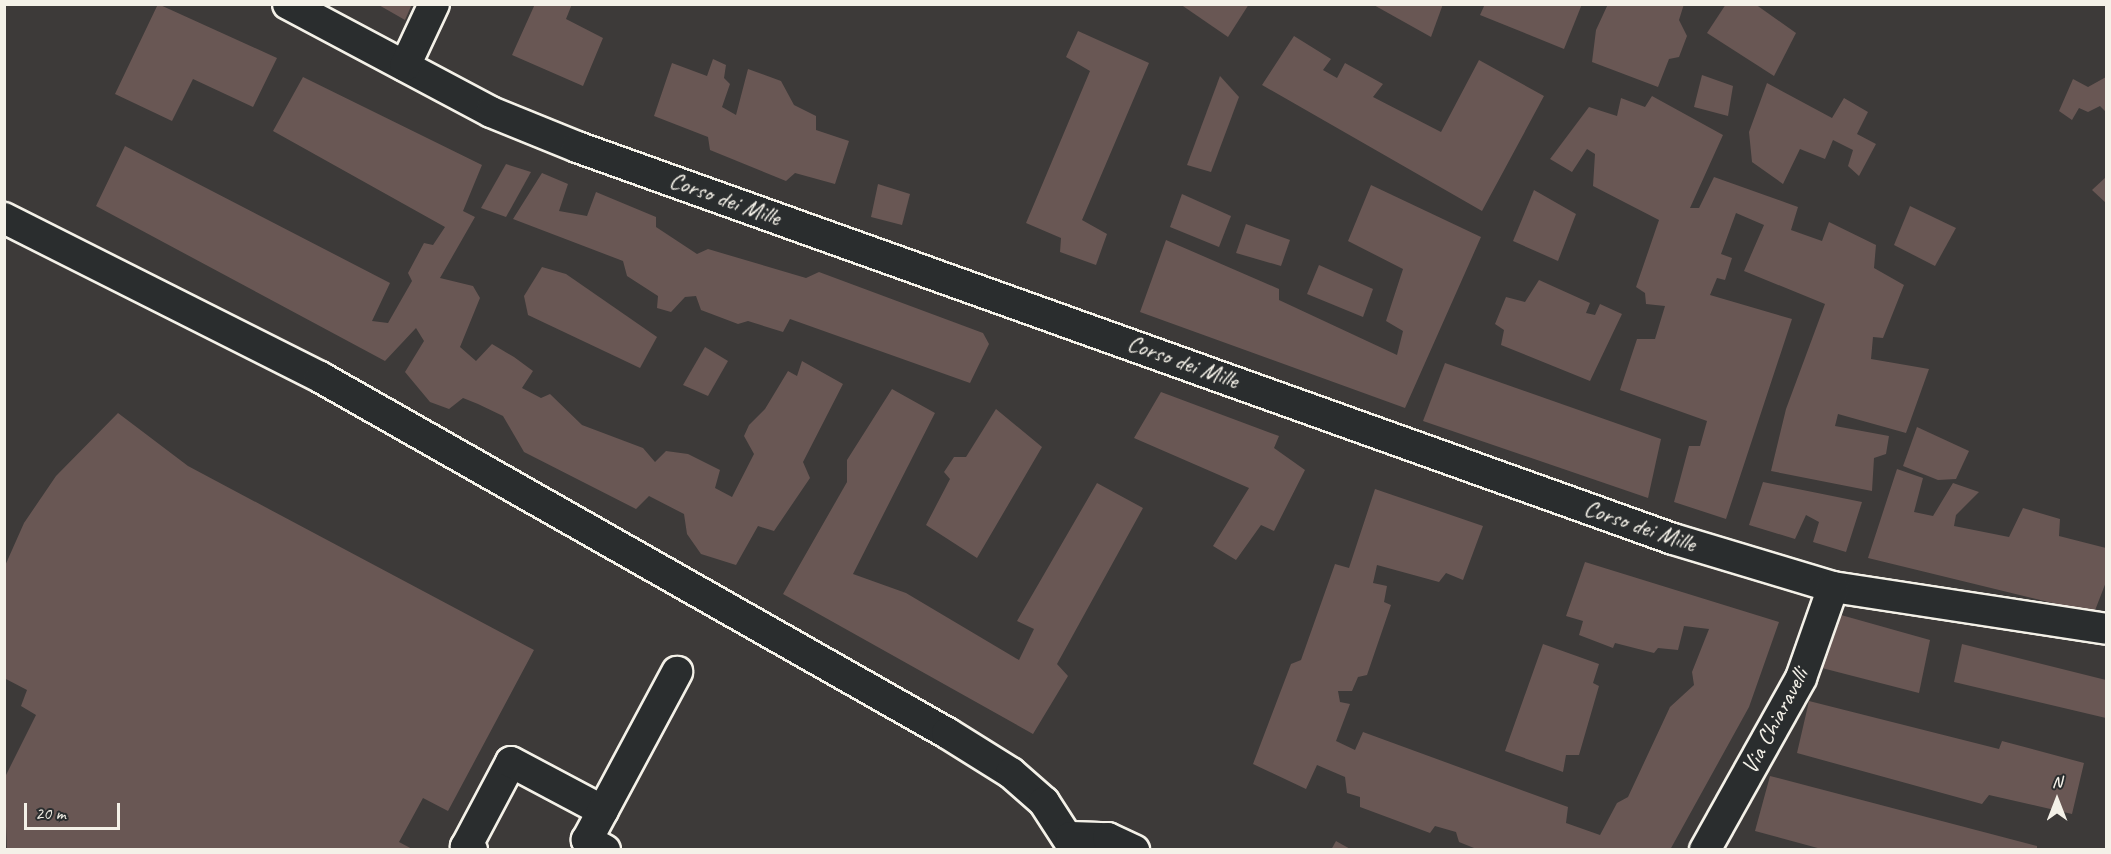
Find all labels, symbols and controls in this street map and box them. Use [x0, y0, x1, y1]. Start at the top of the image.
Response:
street label: Corso dei Mille [665, 166, 785, 232]
street label: Corso dei Mille [1123, 329, 1243, 395]
street label: Corso dei Mille [1580, 493, 1700, 559]
street label: Via Chiaravelli [1735, 663, 1815, 779]
north arrow [2027, 770, 2087, 830]
text: N [2052, 772, 2062, 792]
scale bar [27, 791, 123, 829]
text: 20 m [35, 802, 66, 824]

